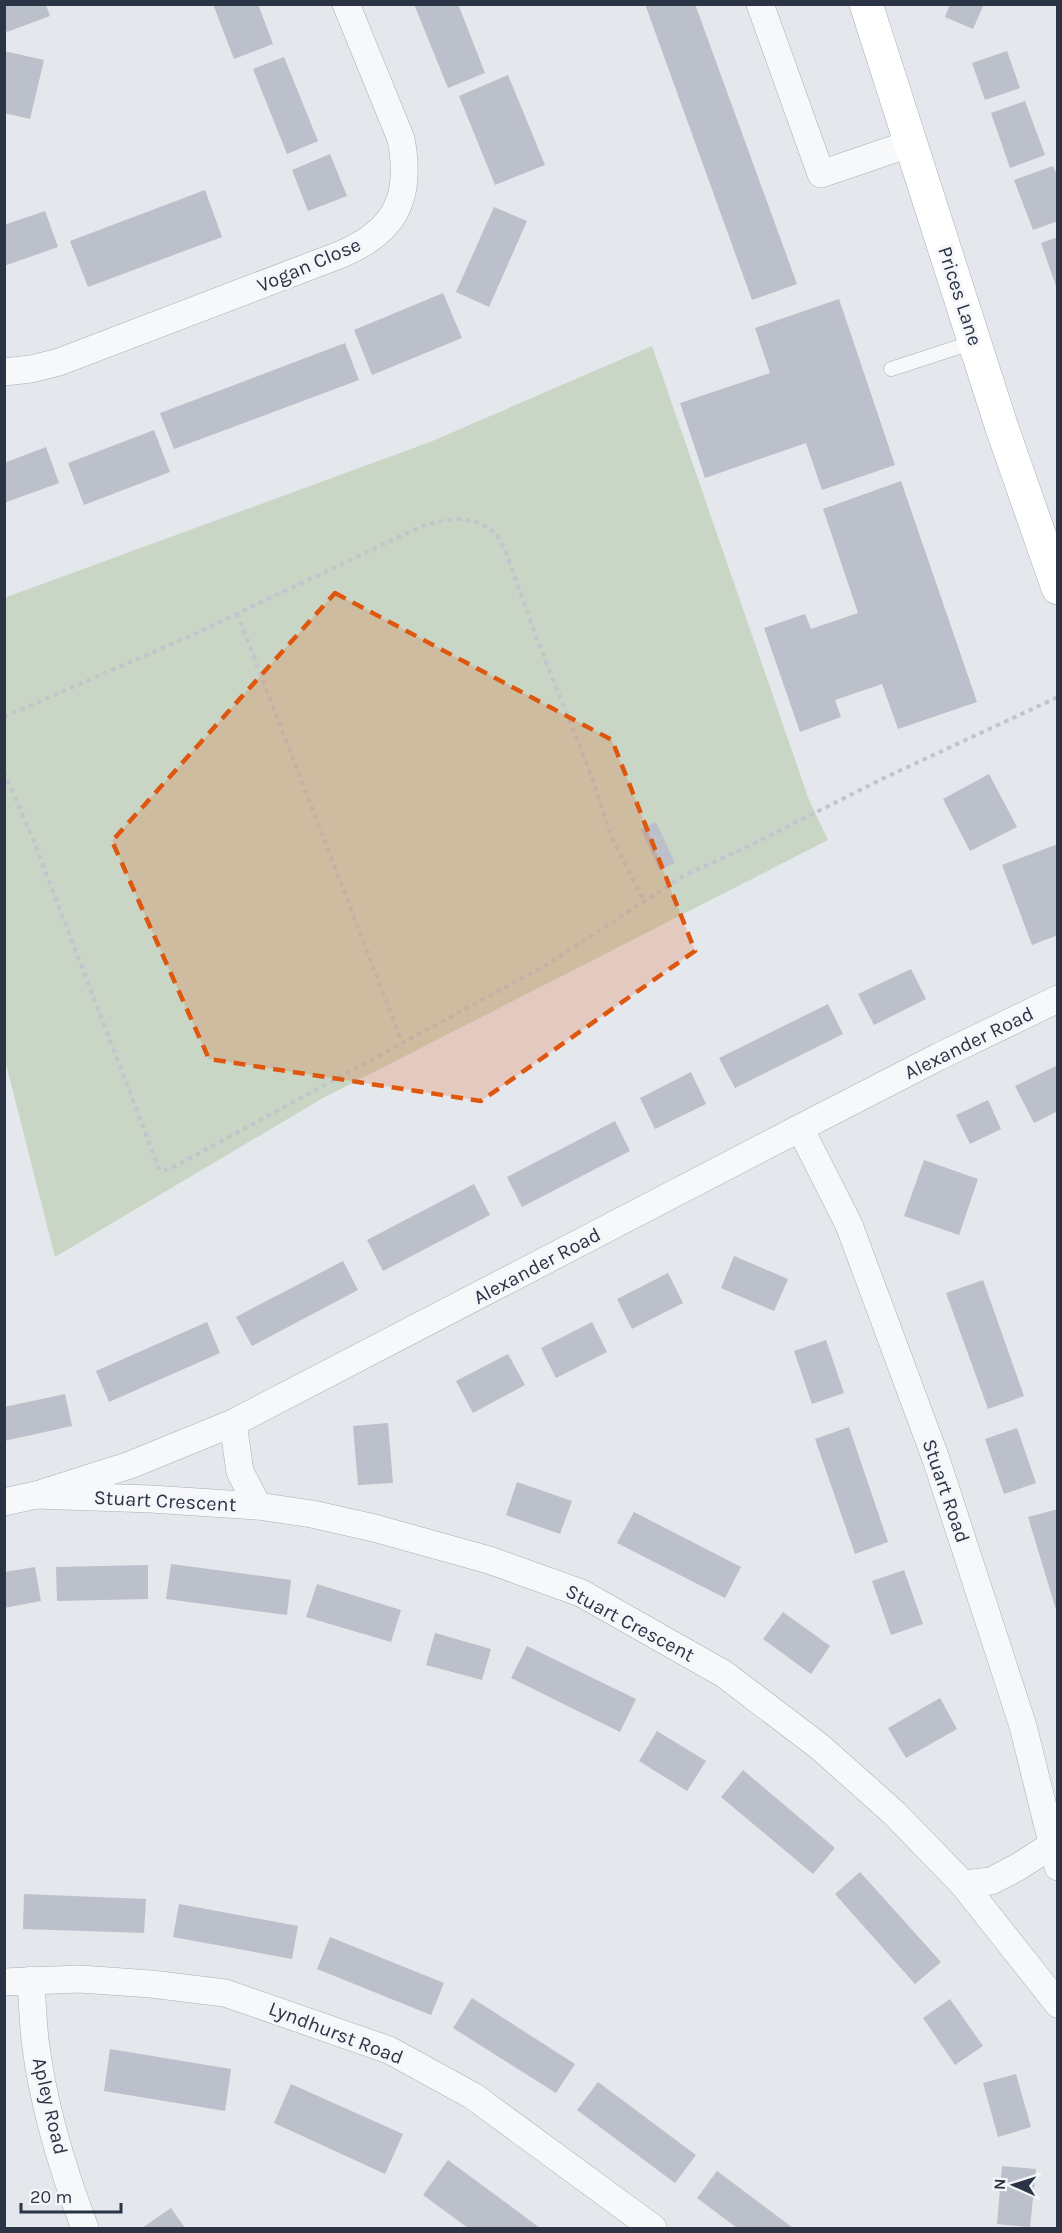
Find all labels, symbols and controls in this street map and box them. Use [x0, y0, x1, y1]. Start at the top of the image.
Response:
street label: Vogan Close [254, 233, 364, 297]
street label: Prices Lane [933, 244, 987, 348]
street label: Alexander Road [901, 1002, 1037, 1084]
street label: Alexander Road [469, 1223, 605, 1309]
street label: Stuart Road [918, 1436, 974, 1546]
street label: Stuart Crescent [93, 1486, 237, 1516]
street label: Stuart Crescent [562, 1579, 699, 1667]
street label: Lyndhurst Road [265, 1997, 407, 2069]
street label: Apley Road [28, 2055, 72, 2157]
north arrow [984, 2155, 1044, 2215]
scale bar [21, 2176, 122, 2214]
text: N [990, 2178, 1009, 2190]
text: 20 m [30, 2186, 72, 2208]

